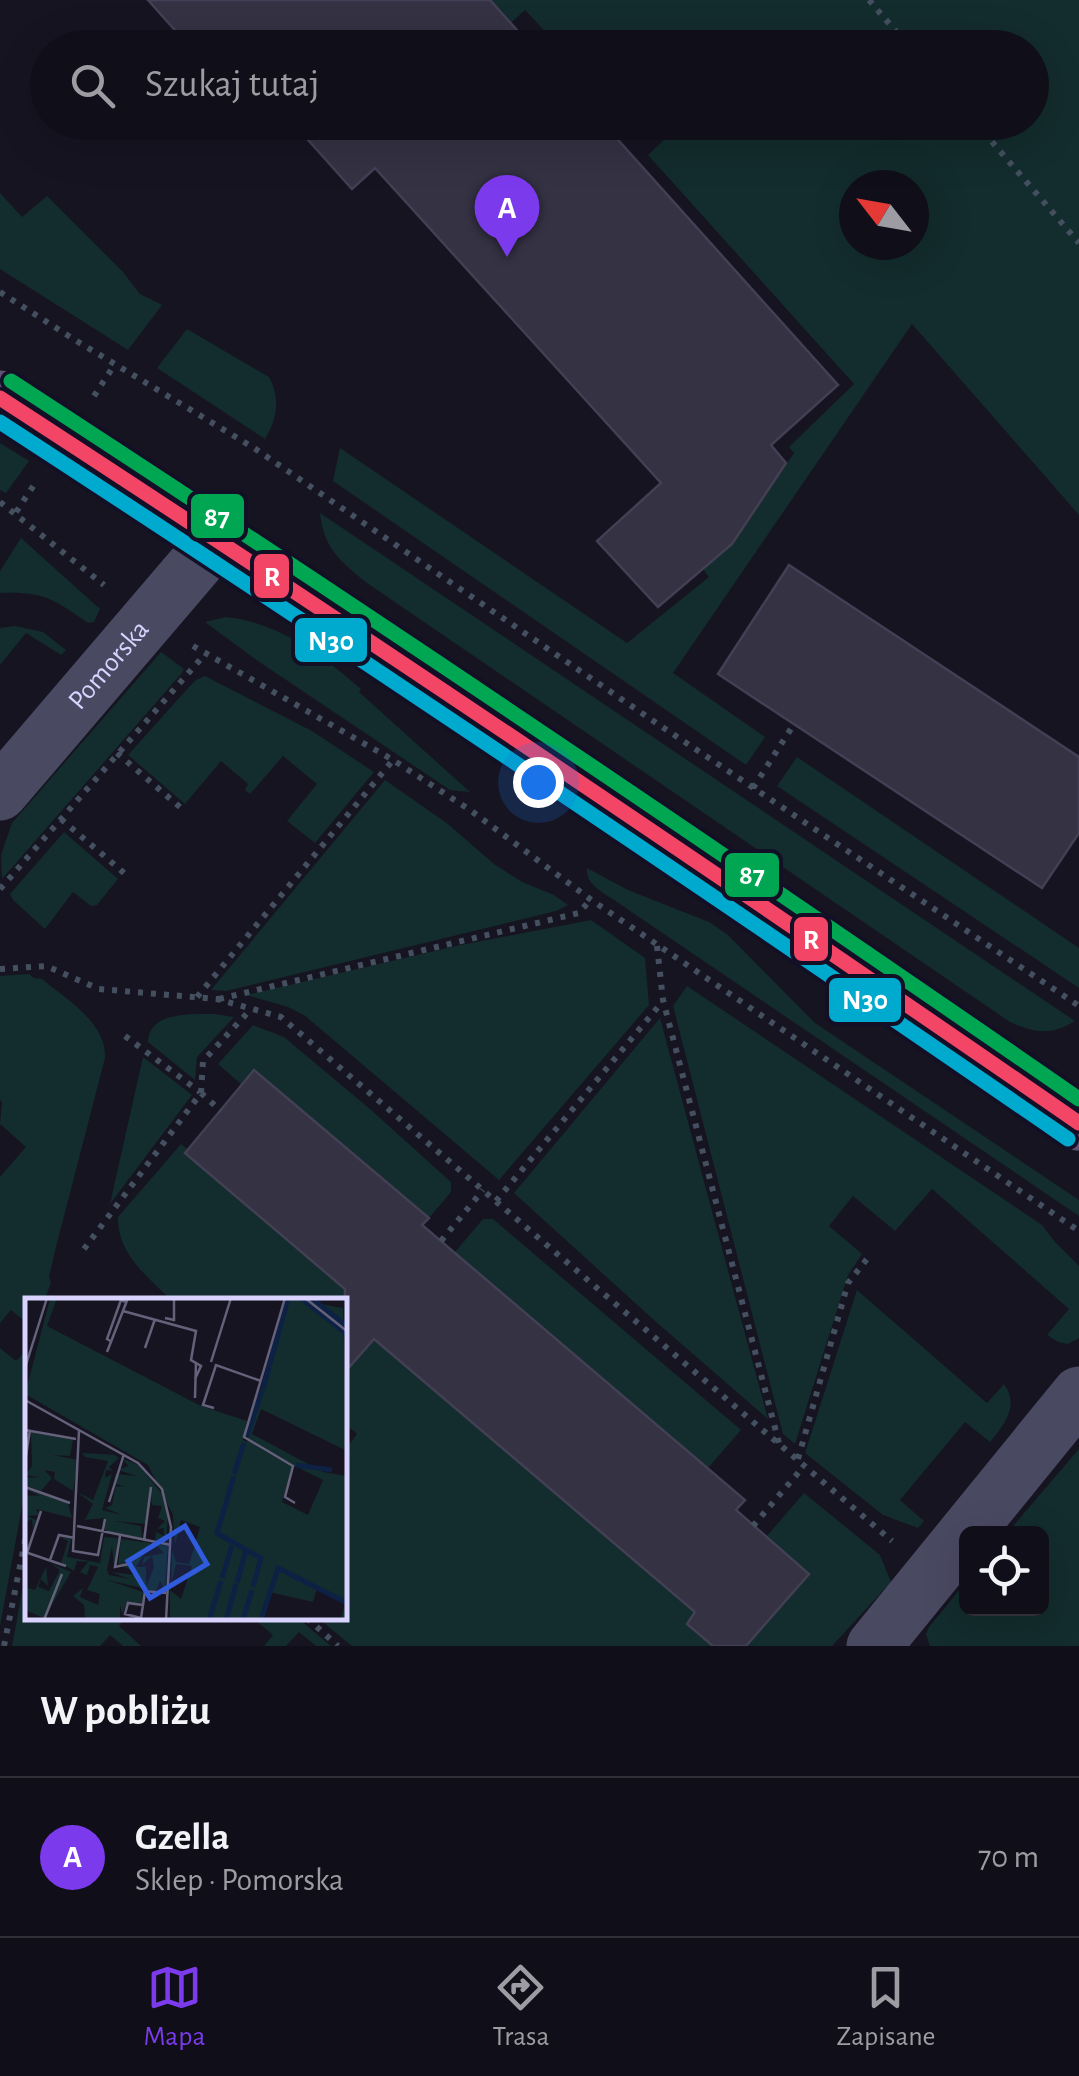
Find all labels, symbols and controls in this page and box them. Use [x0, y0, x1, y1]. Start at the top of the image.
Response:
search box [30, 30, 1049, 140]
icon: search [65, 58, 120, 113]
text: Szukaj tutaj [145, 66, 320, 104]
north arrow [839, 170, 929, 260]
pin: A [474, 174, 540, 257]
line badge: 87 [189, 492, 246, 540]
text: 87 [204, 504, 230, 532]
line badge: R [252, 552, 291, 600]
text: R [264, 564, 280, 592]
street label: Pomorska [64, 615, 155, 715]
line badge: N30 [293, 616, 369, 664]
text: N30 [308, 628, 354, 656]
your location [513, 757, 564, 808]
line badge: 87 [723, 851, 781, 899]
text: 87 [739, 862, 765, 890]
line badge: R [792, 915, 830, 963]
text: R [803, 927, 819, 955]
line badge: N30 [827, 976, 903, 1024]
text: N30 [842, 987, 888, 1015]
inset map [25, 1298, 348, 1621]
map controls [959, 1526, 1049, 1616]
button: locate [959, 1526, 1049, 1616]
text: W pobliżu [40, 1690, 210, 1732]
text: Gzella [135, 1819, 230, 1857]
text: A [63, 1841, 82, 1873]
text: 70 m [978, 1841, 1039, 1873]
text: Sklep · Pomorska [135, 1864, 344, 1896]
tab: Mapa [144, 1960, 205, 2054]
tab: Trasa [492, 1960, 549, 2054]
tab: Zapisane [836, 1960, 936, 2054]

